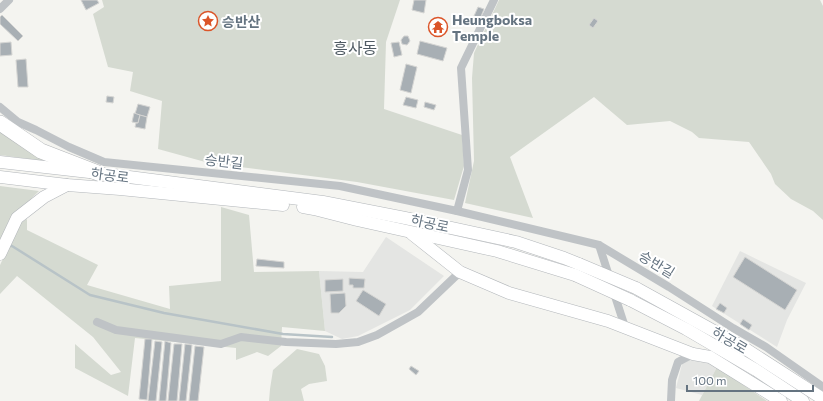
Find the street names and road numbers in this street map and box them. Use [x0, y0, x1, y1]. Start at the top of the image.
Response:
street label: 승반길 [204, 151, 244, 171]
street label: 하공로 [90, 164, 130, 186]
street label: 하공로 [409, 211, 451, 235]
street label: 승반길 [636, 247, 678, 281]
street label: 하공로 [709, 323, 751, 357]

